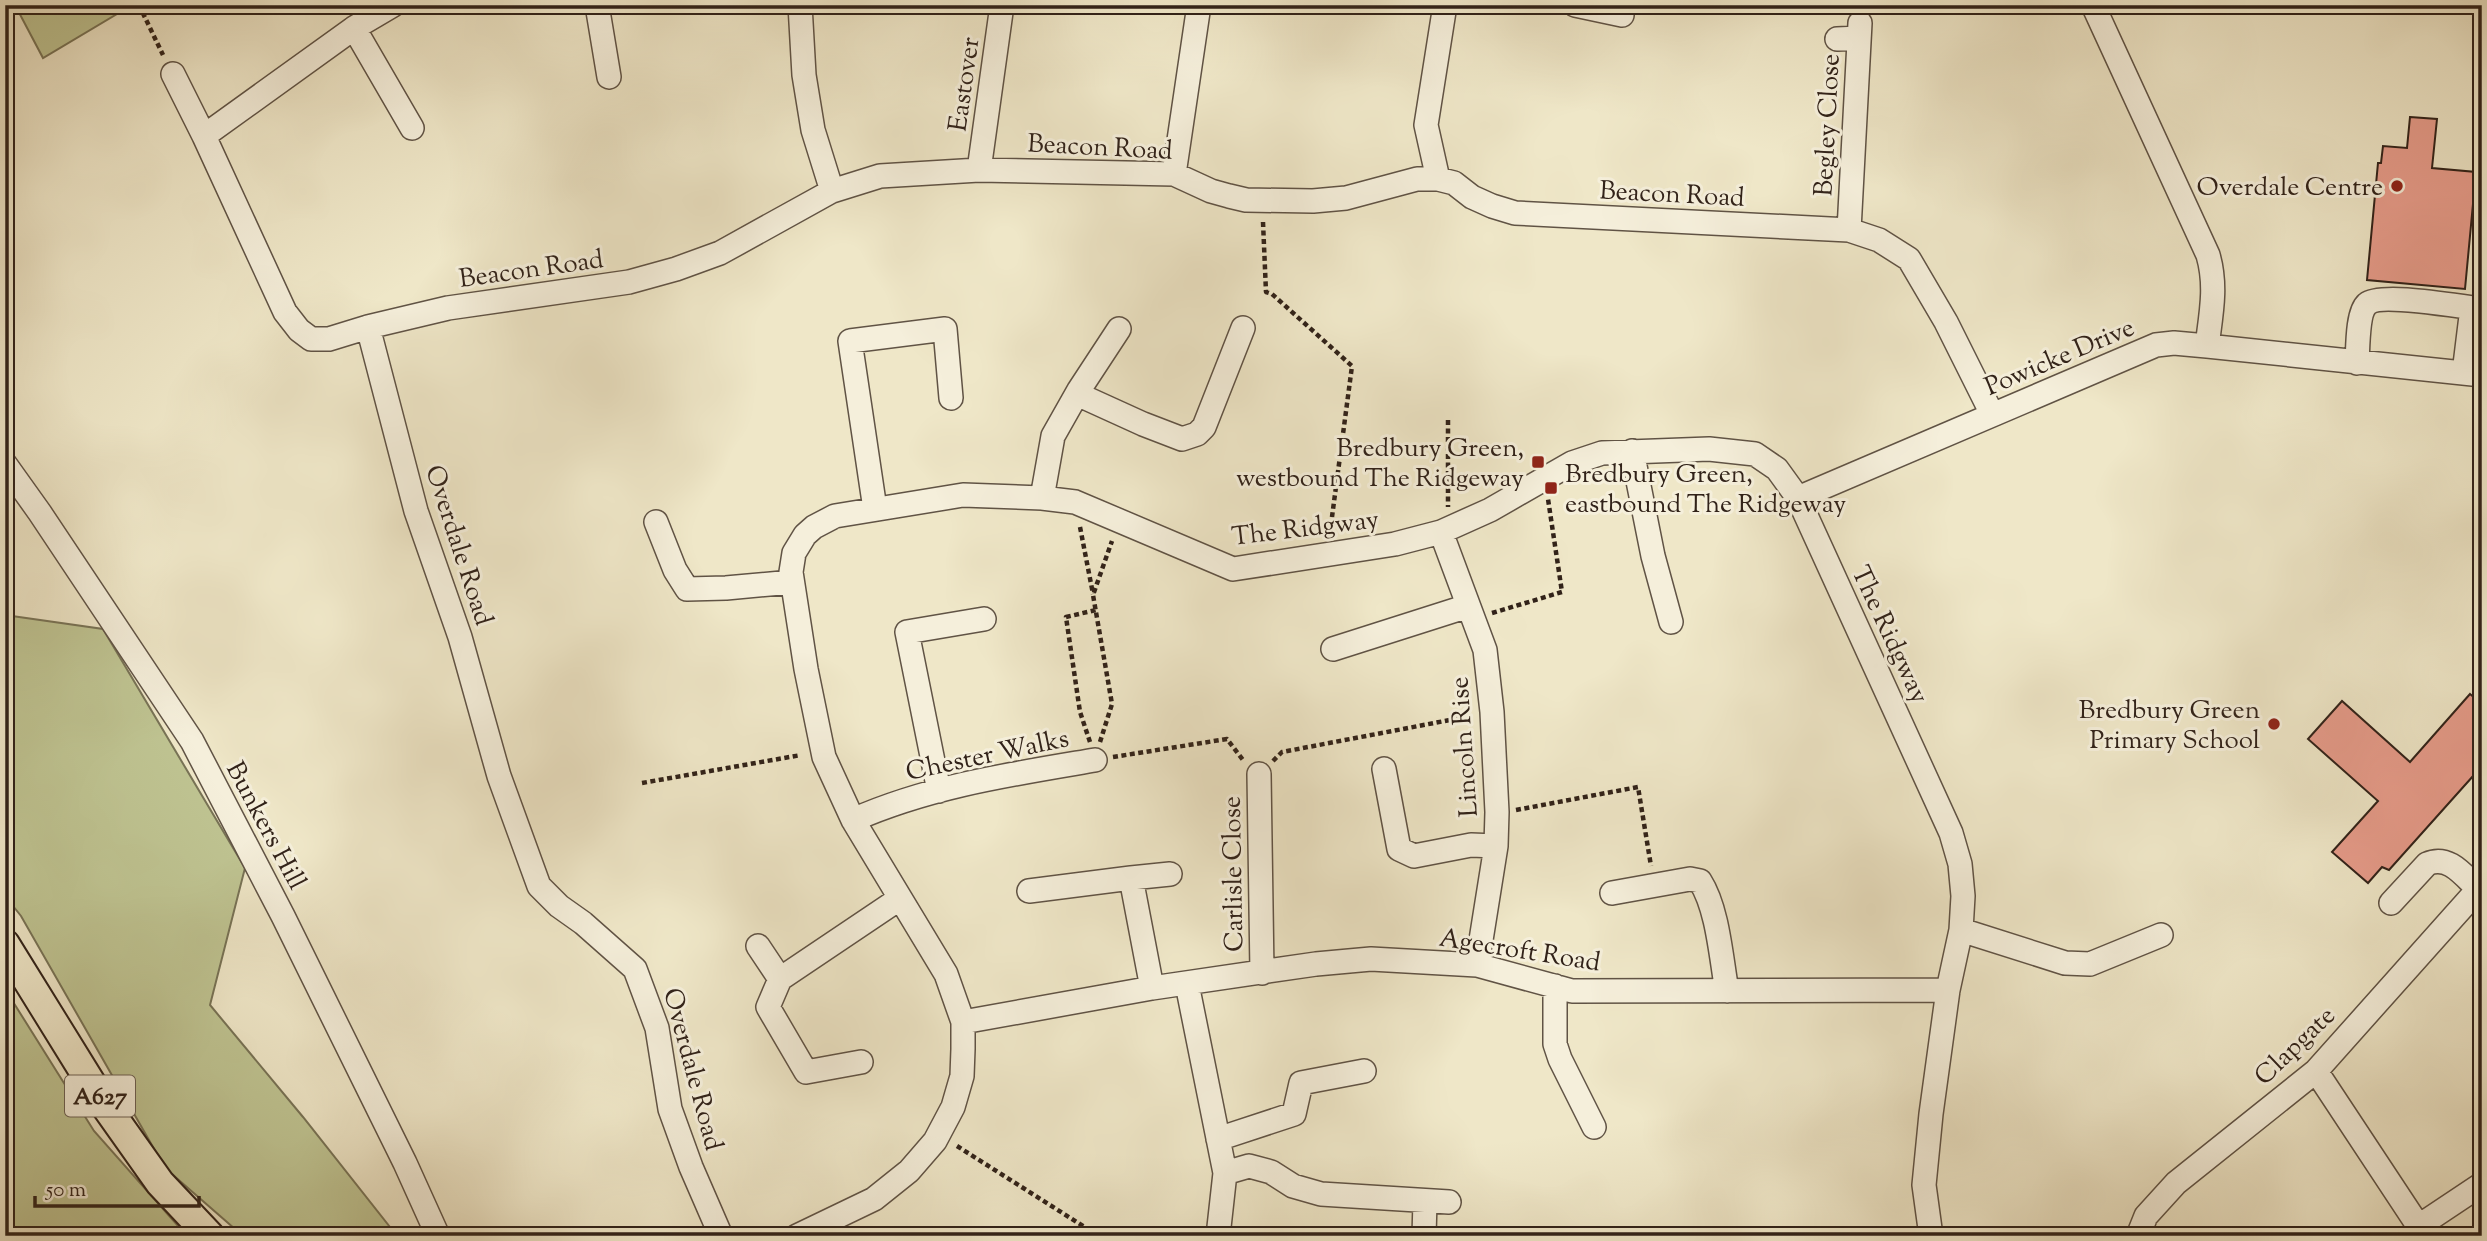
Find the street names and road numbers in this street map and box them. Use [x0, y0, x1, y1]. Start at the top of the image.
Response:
street label: Eastover [941, 35, 990, 134]
street label: Begley Close [1806, 53, 1851, 197]
street label: Beacon Road [1026, 126, 1174, 171]
street label: Beacon Road [1598, 173, 1746, 218]
street label: Beacon Road [457, 242, 606, 299]
street label: Powicke Drive [1979, 310, 2140, 406]
street label: Overdale Road [414, 461, 501, 631]
street label: The Ridgway [1230, 502, 1381, 557]
street label: The Ridgway [1841, 560, 1937, 710]
street label: Lincoln Rise [1442, 675, 1489, 818]
street label: Chester Walks [903, 721, 1072, 792]
street label: Bunkers Hill [215, 755, 314, 897]
street label: Carlisle Close [1215, 796, 1254, 952]
street label: Agecroft Road [1436, 920, 1603, 983]
street label: Overdale Road [652, 984, 731, 1155]
street label: Clapgate [2247, 999, 2344, 1095]
road number: A627 [65, 1076, 135, 1116]

